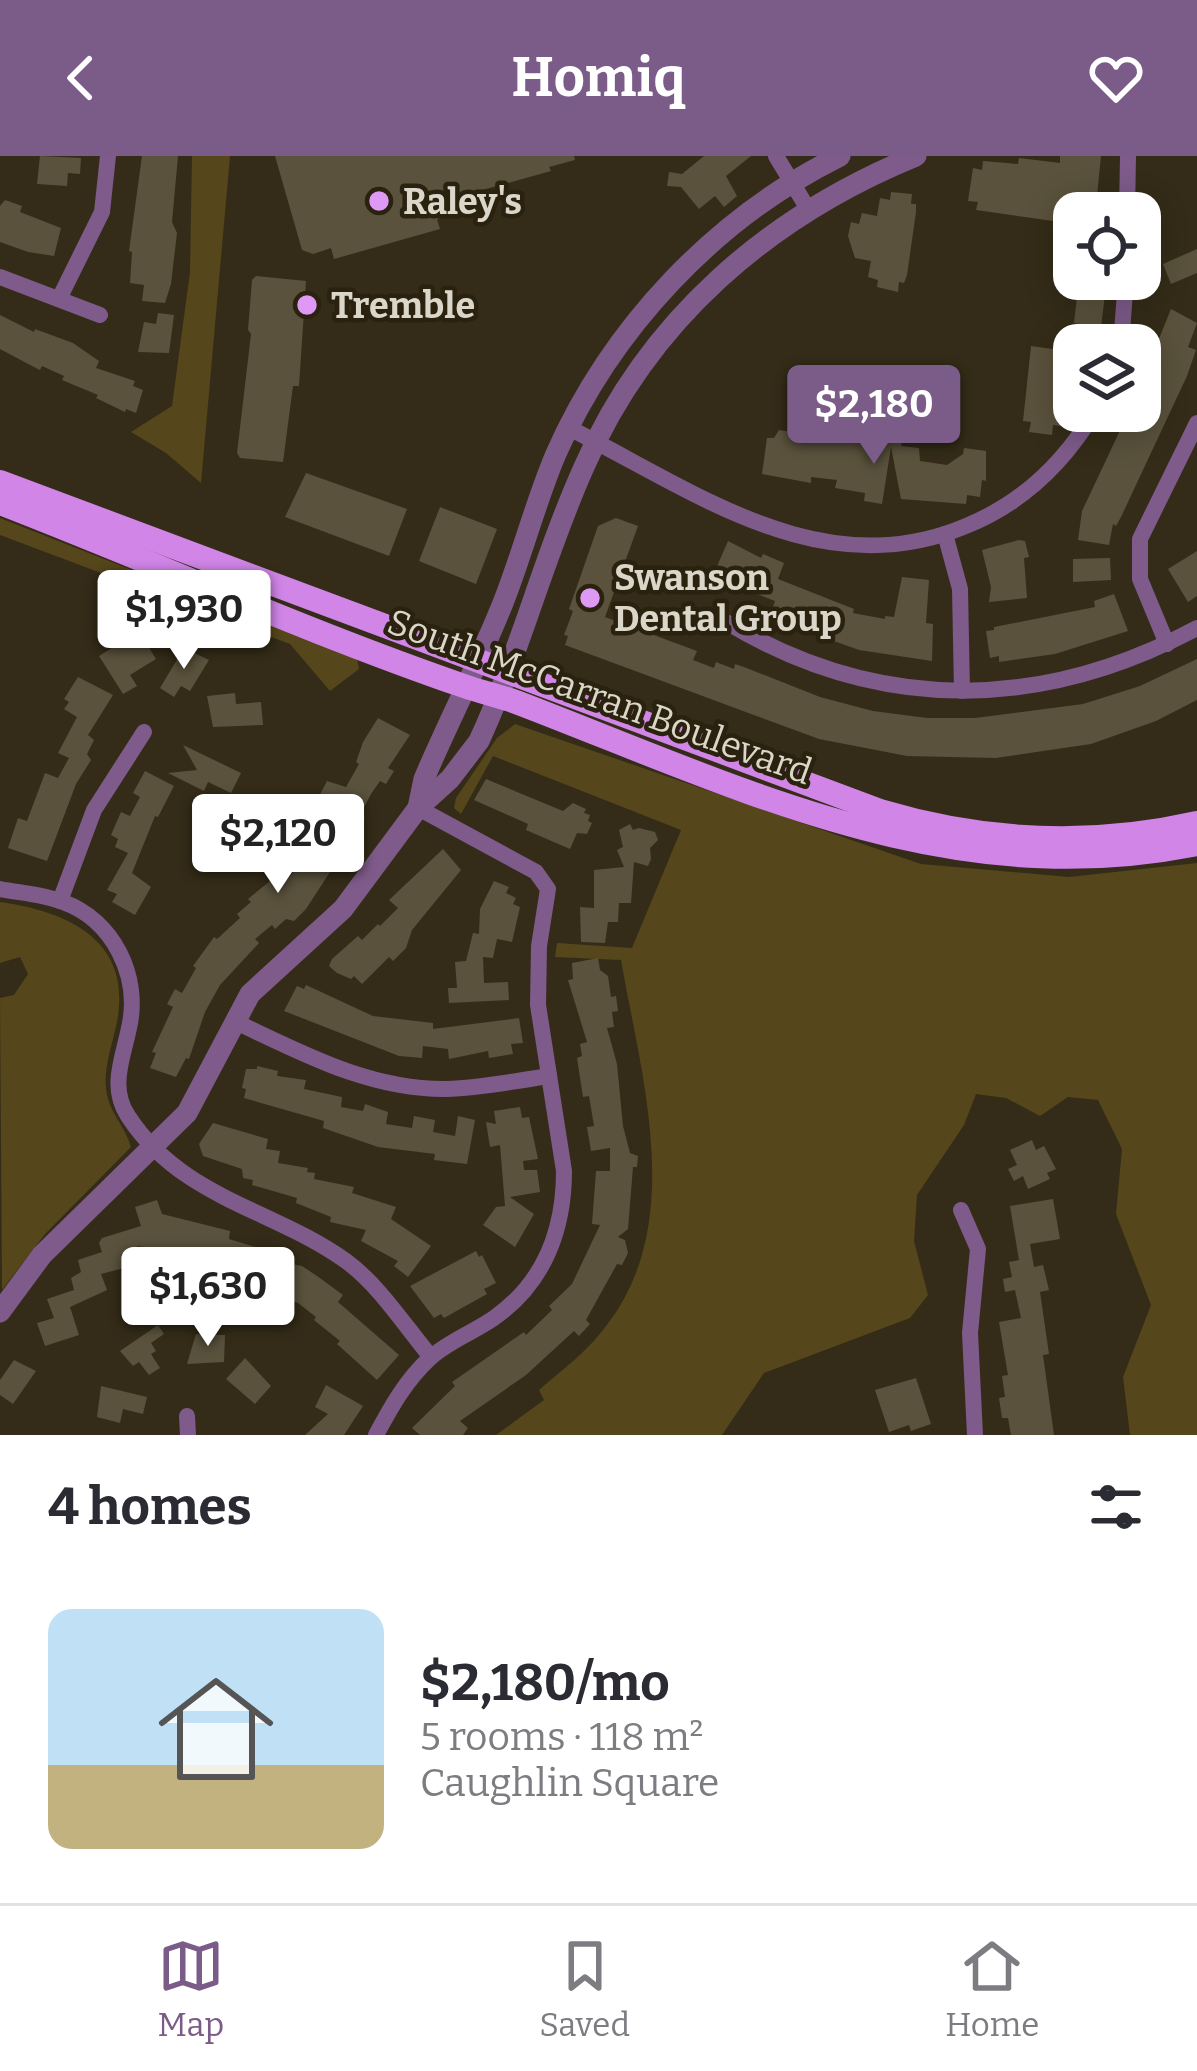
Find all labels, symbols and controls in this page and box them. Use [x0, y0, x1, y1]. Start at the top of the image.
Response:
icon: back [48, 45, 114, 111]
icon: heart [1083, 45, 1149, 111]
text: Homiq [512, 46, 685, 110]
place label: Raley's [403, 180, 522, 224]
marker: Raley's [366, 188, 392, 214]
map controls [1053, 192, 1161, 432]
button: locate [1053, 192, 1161, 300]
place label: Tremble [331, 284, 475, 328]
marker: Tremble [294, 292, 320, 318]
button: layers [1053, 324, 1161, 432]
pin: $2,180 [776, 365, 972, 467]
text: $2,180 [814, 381, 934, 427]
place label: Swanson Dental Group [614, 556, 842, 641]
pin: $1,930 [86, 570, 282, 672]
marker: Swanson Dental Group [577, 585, 603, 611]
text: $1,930 [125, 586, 243, 632]
street label: South McCarran Boulevard [382, 600, 818, 794]
pin: $2,120 [180, 794, 376, 896]
text: $2,120 [219, 810, 337, 856]
pin: $1,630 [110, 1247, 306, 1349]
text: $1,630 [148, 1263, 268, 1309]
icon: filters [1083, 1474, 1149, 1540]
text: 4 homes [48, 1476, 252, 1538]
text: $2,180/mo [420, 1652, 670, 1714]
icon: home [144, 1657, 288, 1801]
text: 5 rooms · 118 m² [420, 1714, 703, 1760]
text: Caughlin Square [420, 1760, 719, 1806]
tab: Map [158, 1933, 224, 2045]
tab: Saved [539, 1933, 630, 2045]
tab: Home [945, 1933, 1039, 2045]

